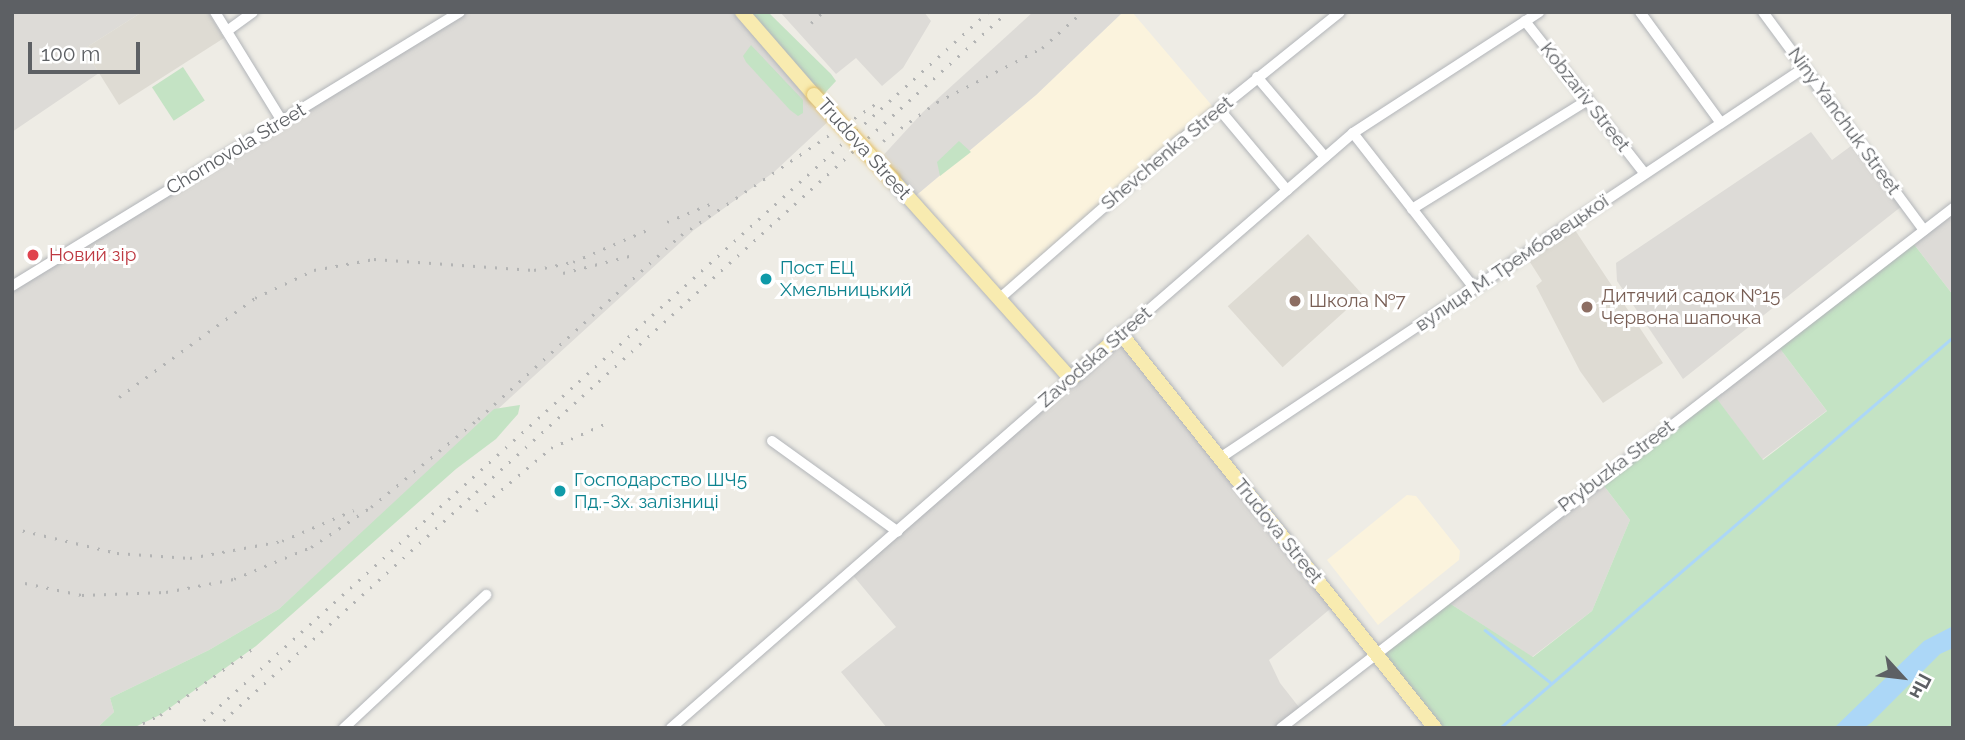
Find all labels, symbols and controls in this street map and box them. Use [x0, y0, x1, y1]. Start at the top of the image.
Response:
scale bar [32, 28, 144, 72]
street label: Kobzariv Street [1535, 38, 1635, 156]
text: 100 m [41, 41, 100, 66]
street label: Niny Yanchuk Street [1783, 43, 1905, 199]
street label: Shevchenka Street [1097, 91, 1237, 215]
street label: Trudova Street [813, 94, 915, 204]
street label: Chornovola Street [162, 98, 310, 200]
street label: вулиця М. Трембовецької [1411, 190, 1613, 336]
place label: Новий зір [49, 244, 136, 266]
marker: Новий зір [23, 245, 43, 265]
place label: Пост ЕЦ Хмельницький [780, 257, 912, 301]
marker: Пост ЕЦ Хмельницький [758, 271, 774, 287]
place label: Дитячий садок №15 Червона шапочка [1601, 285, 1780, 329]
place label: Школа №7 [1309, 290, 1406, 312]
marker: Школа №7 [1287, 293, 1303, 309]
marker: Дитячий садок №15 Червона шапочка [1579, 299, 1595, 315]
street label: Zavodska Street [1034, 302, 1156, 412]
street label: Prybuzka Street [1554, 415, 1678, 517]
place label: Господарство ШЧ5 Пд.-Зх. залізниці [574, 469, 747, 513]
street label: Trudova Street [1229, 474, 1327, 588]
marker: Господарство ШЧ5 Пд.-Зх. залізниці [552, 483, 568, 499]
north arrow [1867, 642, 1937, 712]
text: Пн [1905, 670, 1936, 703]

